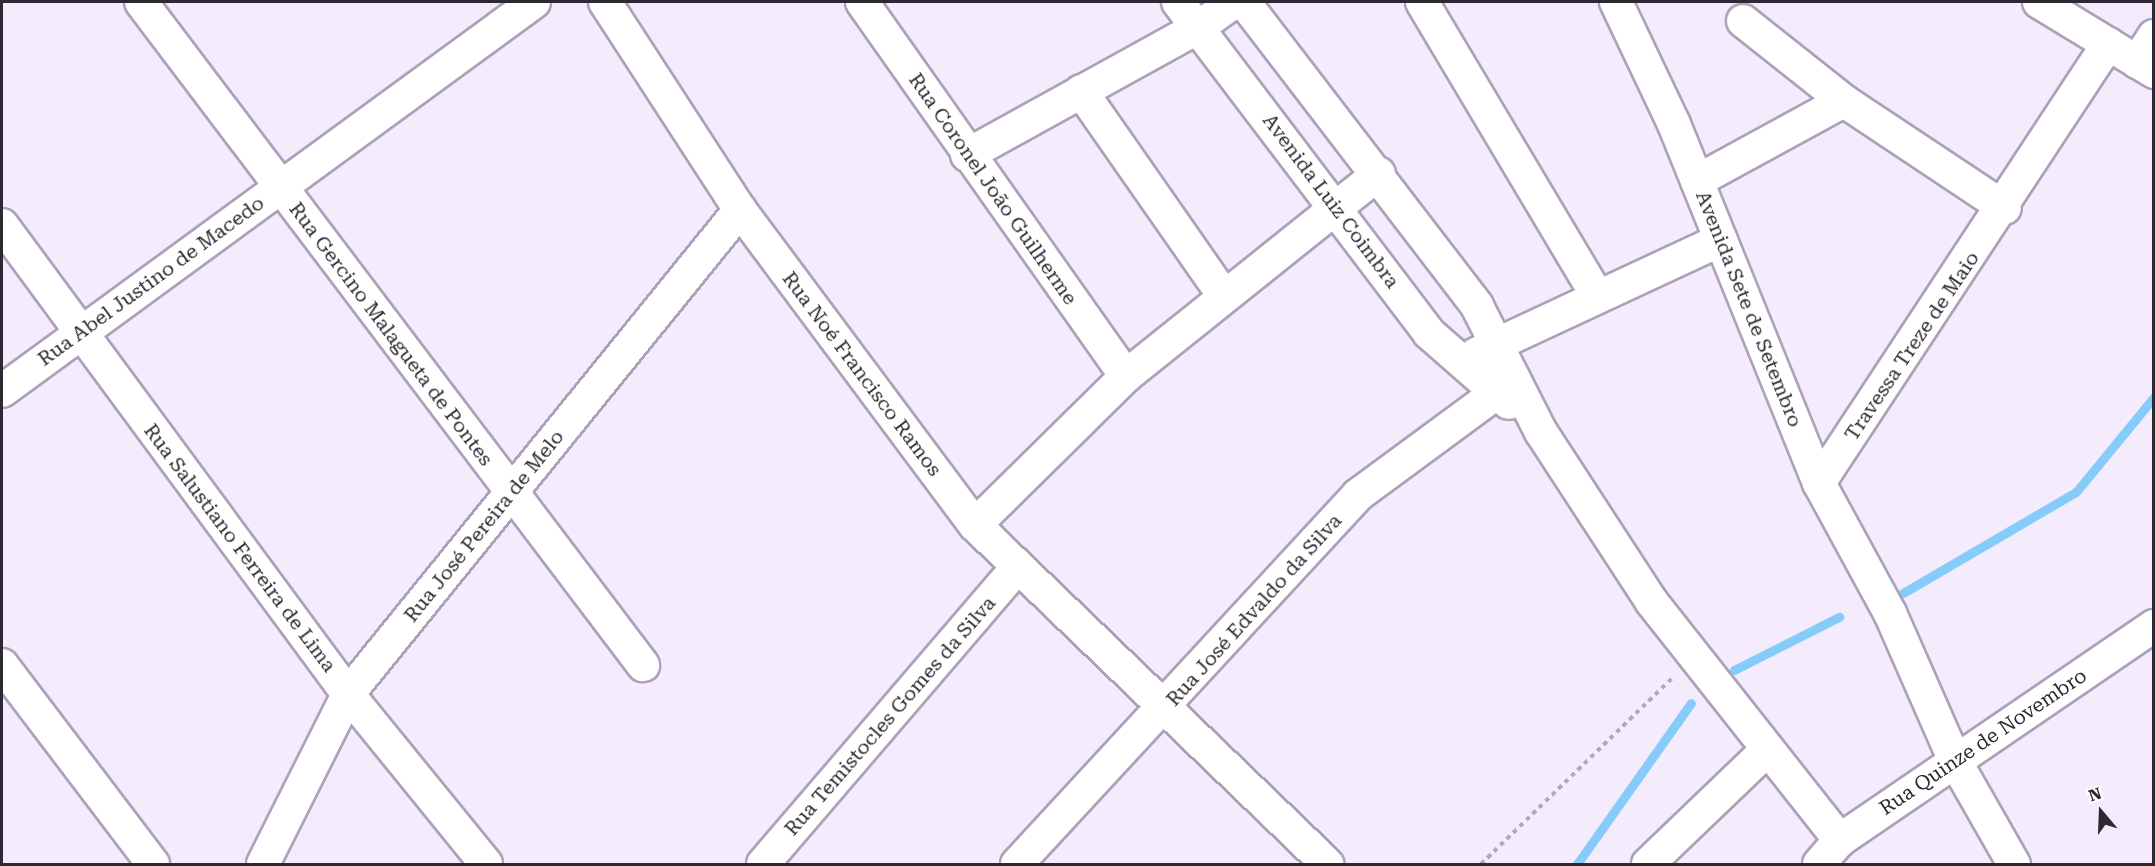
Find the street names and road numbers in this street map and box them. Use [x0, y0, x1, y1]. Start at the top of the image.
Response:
street label: Rua Coronel João Guilherme [904, 69, 1082, 309]
street label: Avenida Luiz Coimbra [1258, 109, 1404, 293]
street label: Avenida Sete de Setembro [1691, 187, 1807, 431]
street label: Rua Abel Justino de Macedo [33, 191, 269, 371]
street label: Rua Gercino Malagueta de Pontes [284, 198, 498, 470]
street label: Travessa Treze de Maio [1840, 247, 1984, 445]
street label: Rua Noé Francisco Ramos [777, 267, 947, 481]
street label: Rua Salustiano Ferreira de Lima [139, 419, 341, 677]
street label: Rua José Pereira de Melo [399, 425, 569, 627]
street label: Rua José Edvaldo da Silva [1161, 509, 1347, 711]
street label: Rua Temistocles Gomes da Silva [779, 591, 1001, 841]
street label: Rua Quinze de Novembro [1875, 664, 2091, 820]

